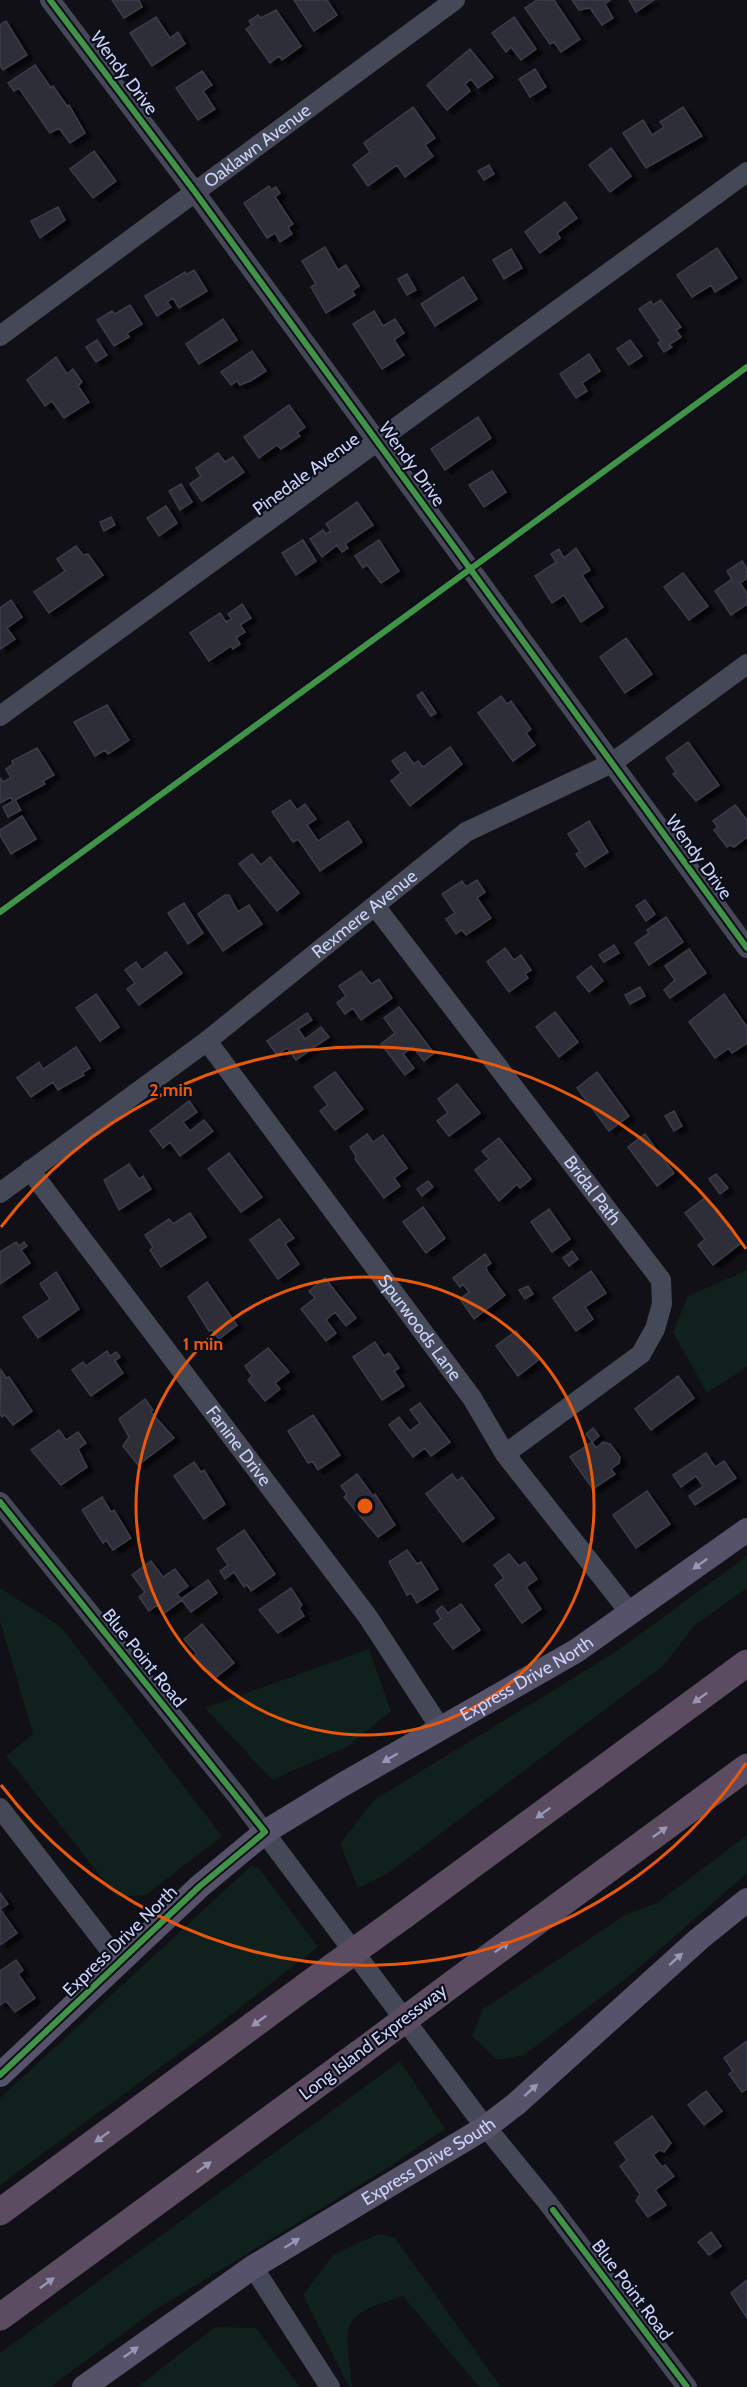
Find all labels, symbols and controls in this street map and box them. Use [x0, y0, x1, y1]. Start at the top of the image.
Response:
street label: Wendy Drive [85, 27, 163, 119]
street label: Oaklawn Avenue [200, 99, 315, 193]
street label: Wendy Drive [374, 417, 450, 511]
street label: Pinedale Avenue [248, 428, 364, 520]
street label: Wendy Drive [661, 810, 737, 904]
street label: Rexmere Avenue [307, 865, 421, 963]
text: 2 min [149, 1079, 193, 1101]
street label: Bridal Path [559, 1151, 626, 1229]
street label: Spurwoods Lane [373, 1270, 466, 1385]
text: 1 min [183, 1333, 223, 1355]
street label: Fanine Drive [201, 1402, 276, 1490]
centre of rings [355, 1496, 375, 1516]
one-way arrow [692, 1558, 708, 1570]
street label: Blue Point Road [98, 1604, 190, 1712]
street label: Express Drive North [456, 1631, 598, 1726]
one-way arrow [692, 1691, 707, 1703]
one-way arrow [381, 1753, 398, 1763]
one-way arrow [535, 1807, 551, 1819]
one-way arrow [652, 1826, 667, 1838]
street label: Express Drive North [58, 1881, 182, 2001]
one-way arrow [494, 1941, 510, 1953]
one-way arrow [668, 1953, 683, 1966]
street label: Long Island Expressway [295, 1979, 451, 2105]
one-way arrow [252, 2015, 268, 2027]
one-way arrow [523, 2084, 538, 2097]
street label: Express Drive South [358, 2113, 500, 2210]
one-way arrow [95, 2130, 110, 2142]
one-way arrow [196, 2161, 212, 2173]
street label: Blue Point Road [587, 2235, 677, 2345]
one-way arrow [284, 2237, 300, 2248]
one-way arrow [39, 2277, 55, 2289]
one-way arrow [123, 2347, 138, 2359]

